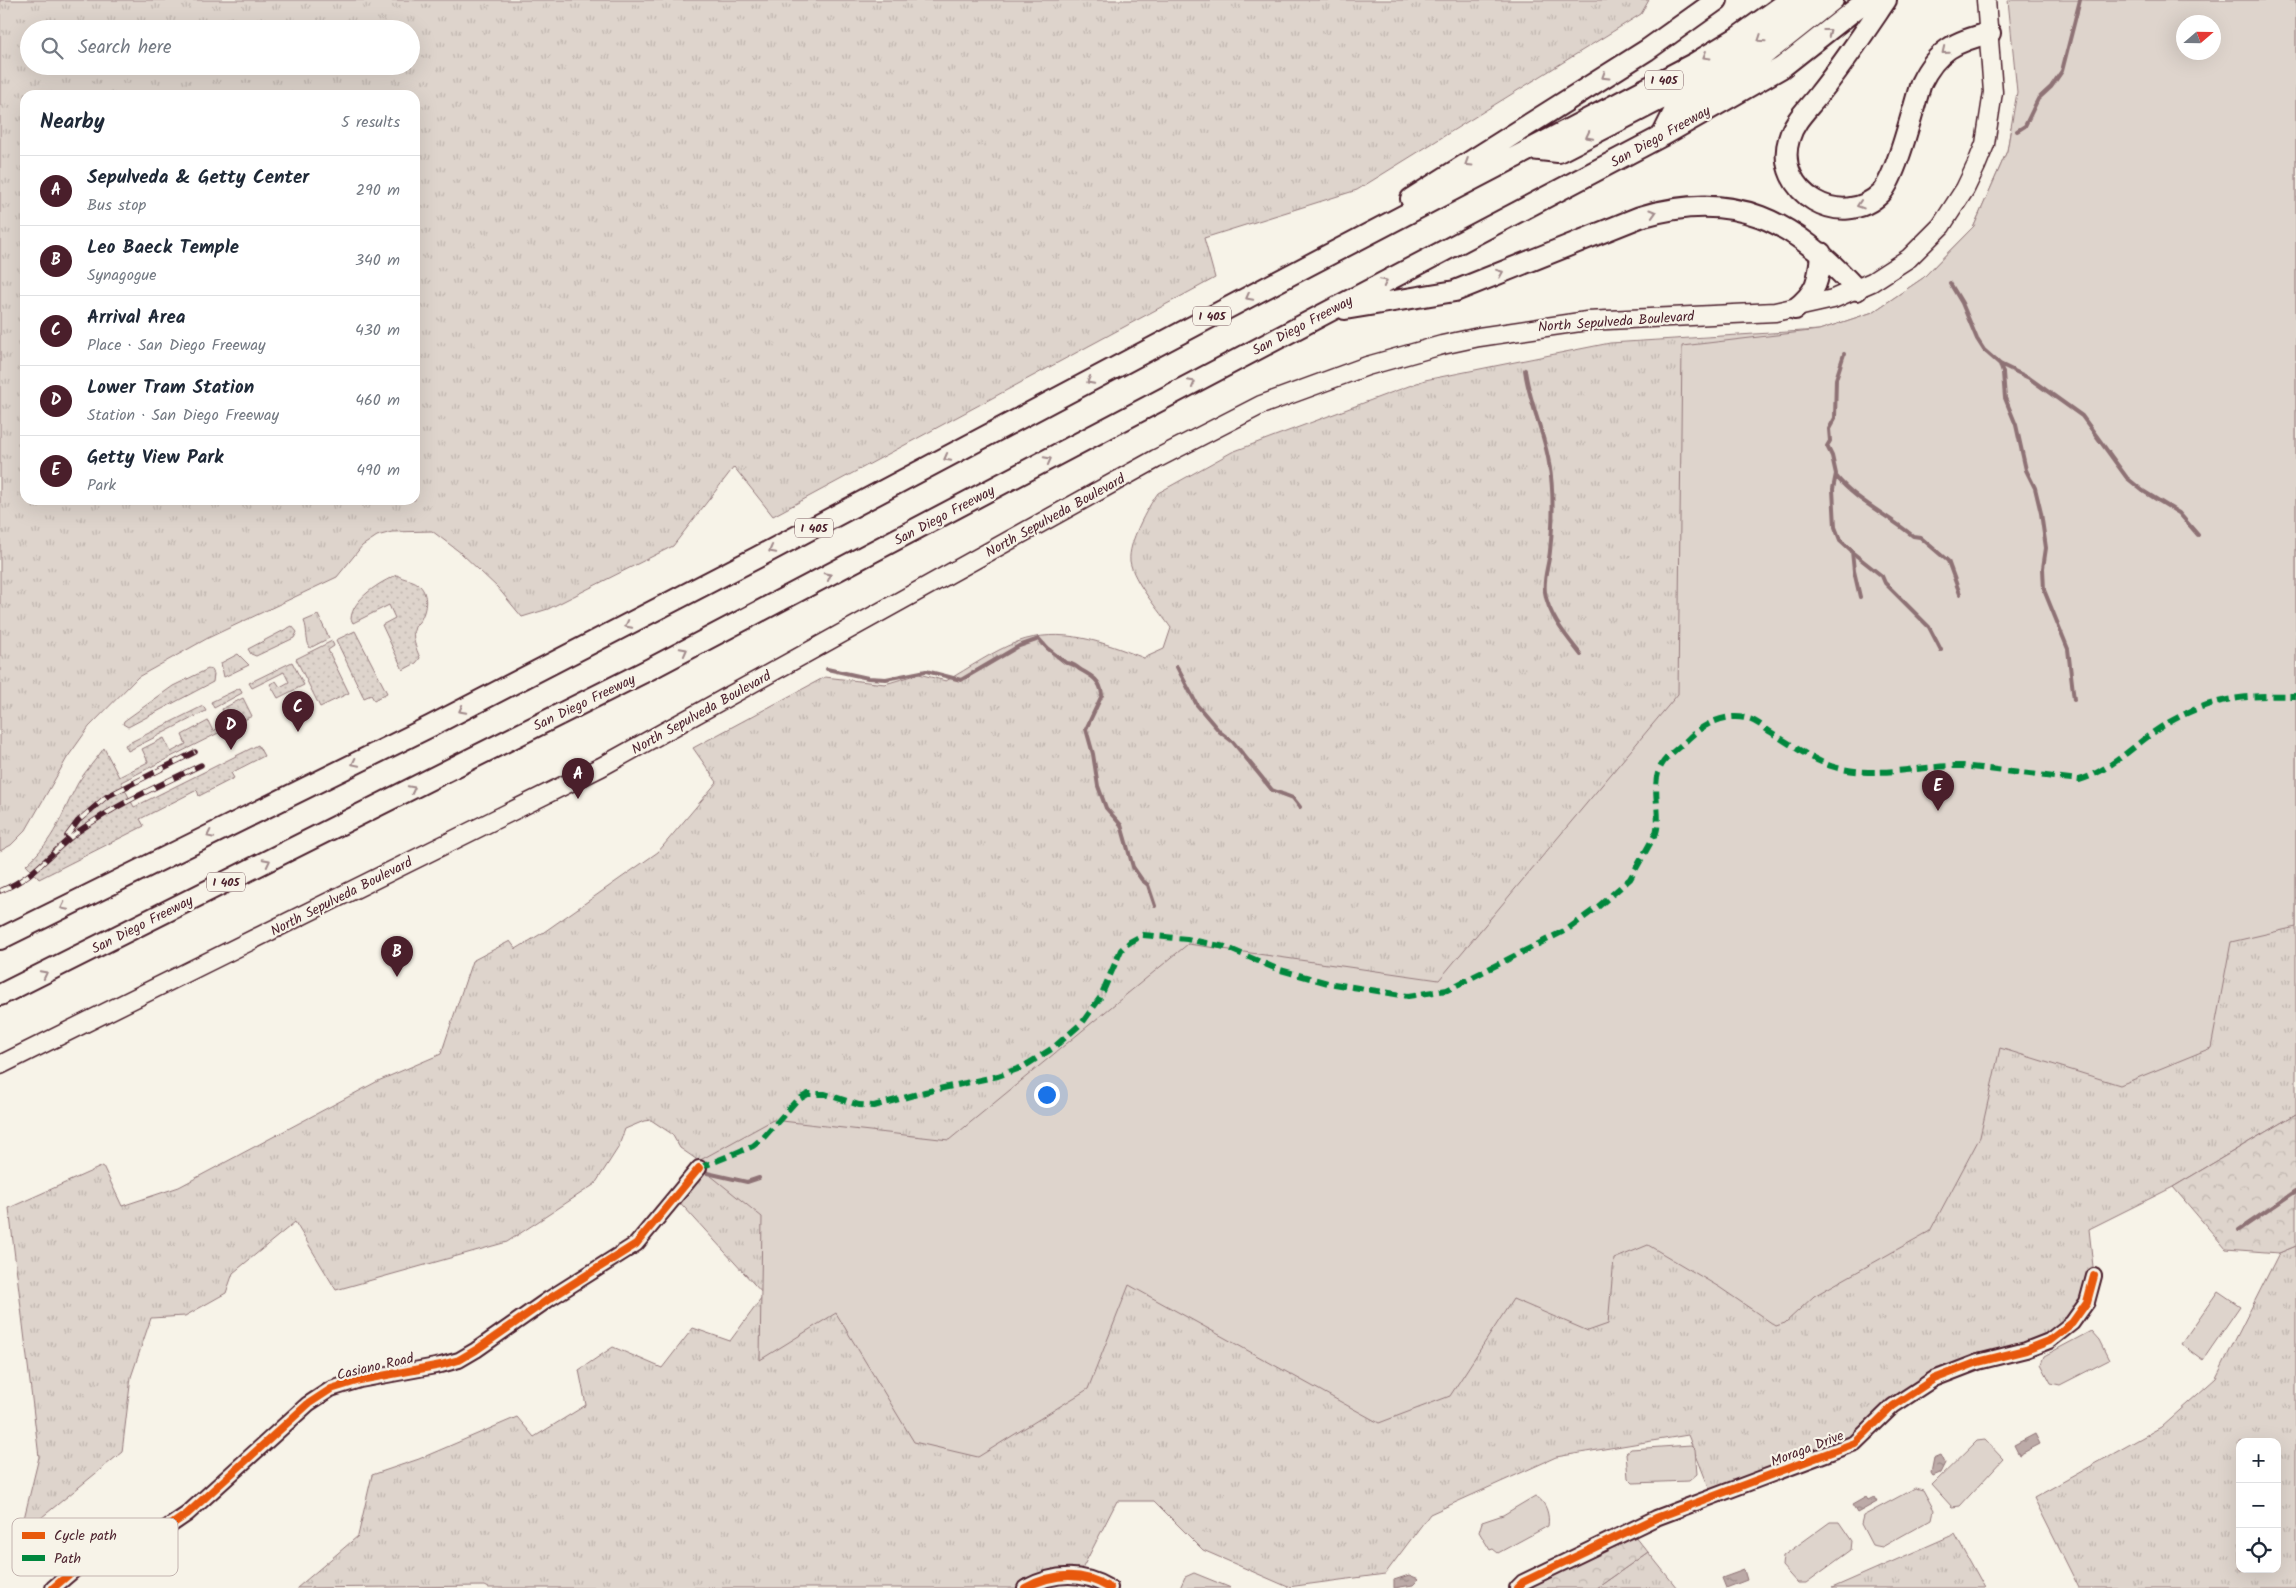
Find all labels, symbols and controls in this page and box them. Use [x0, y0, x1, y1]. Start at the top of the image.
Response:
north arrow [2176, 15, 2221, 60]
search box [20, 20, 420, 75]
one-way arrow [1823, 28, 1832, 37]
text: Search here [78, 33, 172, 63]
one-way arrow [1757, 33, 1766, 42]
icon: search [38, 34, 66, 62]
one-way arrow [1942, 45, 1951, 54]
one-way arrow [1702, 50, 1711, 60]
one-way arrow [1602, 69, 1611, 79]
road number: I 405 [1645, 70, 1683, 90]
street label: San Diego Freeway [1606, 100, 1715, 174]
text: Nearby [40, 106, 105, 139]
text: 5 results [341, 110, 400, 135]
one-way arrow [1585, 130, 1594, 140]
one-way arrow [1464, 156, 1473, 166]
text: Sepulveda & Getty Center [87, 163, 309, 193]
text: A [51, 178, 61, 203]
text: 290 m [356, 178, 400, 203]
text: Bus stop [87, 193, 146, 218]
one-way arrow [1856, 199, 1864, 209]
one-way arrow [1649, 208, 1657, 218]
text: Leo Baeck Temple [87, 233, 239, 263]
text: B [51, 248, 61, 273]
text: 340 m [355, 248, 400, 273]
text: Synagogue [87, 263, 156, 288]
one-way arrow [1495, 269, 1504, 280]
one-way arrow [1379, 278, 1388, 288]
street label: San Diego Freeway [1248, 290, 1357, 362]
one-way arrow [1245, 291, 1254, 301]
text: Arrival Area [87, 303, 186, 333]
street label: North Sepulveda Boulevard [1537, 305, 1696, 338]
road number: I 405 [1193, 306, 1231, 326]
text: C [51, 318, 61, 343]
text: 430 m [355, 318, 400, 343]
text: Place · San Diego Freeway [87, 333, 265, 358]
text: Lower Tram Station [87, 373, 254, 403]
one-way arrow [1086, 375, 1095, 385]
one-way arrow [1187, 380, 1196, 390]
text: D [51, 388, 61, 413]
text: 460 m [355, 388, 400, 413]
text: Station · San Diego Freeway [87, 403, 279, 428]
text: Getty View Park [87, 443, 223, 473]
one-way arrow [943, 452, 952, 462]
one-way arrow [1043, 456, 1052, 466]
text: E [52, 458, 60, 483]
text: 490 m [356, 458, 400, 483]
street label: North Sepulveda Boulevard [982, 468, 1130, 563]
text: Park [87, 473, 116, 498]
street label: San Diego Freeway [890, 480, 999, 552]
road number: I 405 [795, 518, 833, 538]
one-way arrow [768, 544, 777, 554]
one-way arrow [823, 572, 832, 582]
one-way arrow [624, 619, 633, 629]
one-way arrow [678, 647, 687, 657]
street label: North Sepulveda Boulevard [628, 665, 776, 760]
street label: San Diego Freeway [530, 668, 640, 737]
pin: C [282, 691, 314, 732]
one-way arrow [458, 704, 467, 714]
pin: D [215, 709, 247, 750]
one-way arrow [352, 757, 361, 767]
pin: A [562, 758, 594, 799]
pin: E [1922, 770, 1954, 811]
one-way arrow [407, 785, 416, 795]
one-way arrow [206, 829, 215, 839]
street label: North Sepulveda Boulevard [267, 851, 417, 942]
one-way arrow [262, 857, 271, 868]
road number: I 405 [207, 872, 245, 892]
street label: San Diego Freeway [88, 890, 197, 960]
one-way arrow [60, 901, 69, 911]
pin: B [381, 936, 413, 977]
one-way arrow [38, 970, 47, 980]
your location [1034, 1082, 1060, 1108]
street label: Casiano Road [335, 1347, 417, 1387]
street label: Moraga Drive [1768, 1425, 1848, 1473]
map controls [2236, 1438, 2281, 1573]
button: + [2236, 1438, 2281, 1483]
button: − [2236, 1483, 2281, 1528]
legend [12, 1518, 178, 1576]
text: Cycle path [54, 1525, 117, 1547]
button: locate [2236, 1528, 2281, 1573]
text: Path [54, 1548, 81, 1570]

